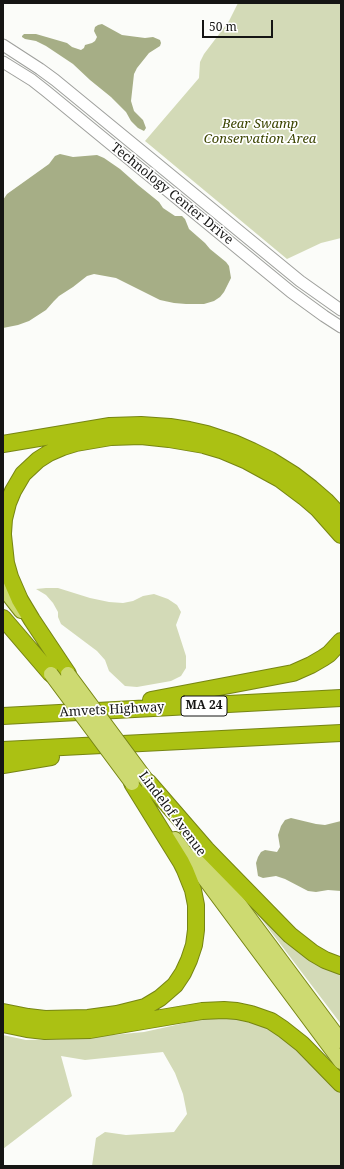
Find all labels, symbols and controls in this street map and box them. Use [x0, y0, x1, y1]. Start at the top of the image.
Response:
scale bar [204, 12, 275, 38]
text: 50 m [209, 18, 237, 35]
park label: Bear Swamp Conservation Area [204, 116, 316, 147]
street label: Technology Center Drive [108, 140, 236, 248]
road number: MA 24 [181, 696, 227, 716]
street label: Amvets Highway [59, 699, 165, 721]
street label: Lindelof Avenue [135, 769, 209, 859]

